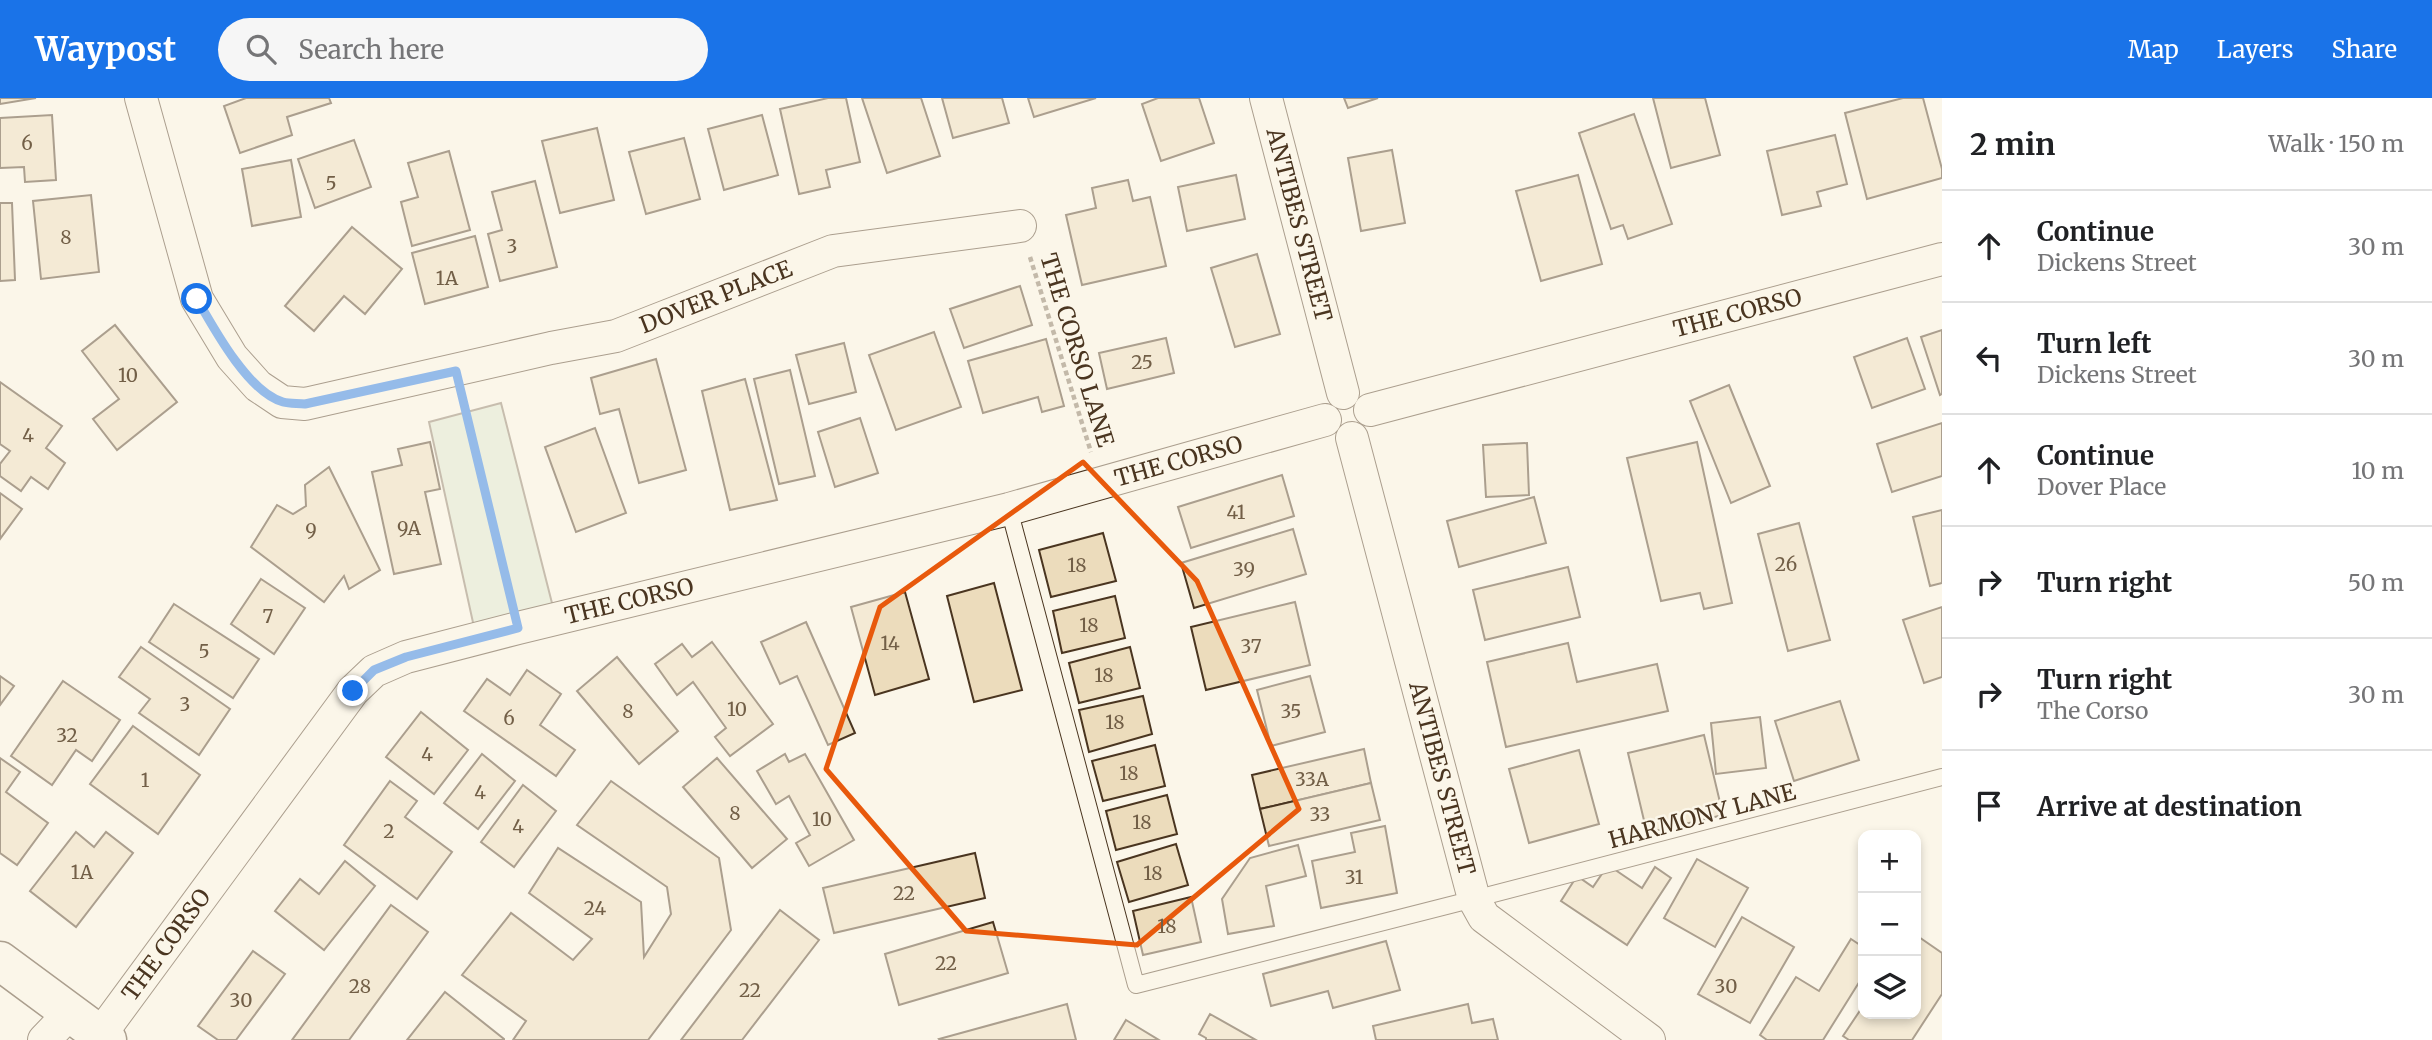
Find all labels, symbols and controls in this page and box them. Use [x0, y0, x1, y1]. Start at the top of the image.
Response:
search box [218, 18, 708, 81]
text: Waypost [35, 29, 176, 70]
icon: search [242, 30, 280, 68]
text: Search here [298, 33, 444, 66]
text: Map [2128, 34, 2179, 65]
text: Layers [2217, 34, 2293, 65]
text: Share [2331, 34, 2397, 65]
street label: ANTIBES STREET [1260, 124, 1339, 324]
text: 2 min [1970, 125, 2055, 163]
text: Walk · 150 m [2268, 129, 2404, 158]
house number: 6 [21, 131, 33, 155]
house number: 5 [325, 171, 337, 195]
text: Continue [2037, 215, 2154, 248]
house number: 8 [60, 225, 72, 249]
icon: ahead [1970, 227, 2008, 265]
text: 30 m [2348, 232, 2404, 261]
house number: 3 [507, 234, 517, 258]
text: Dickens Street [2037, 248, 2197, 277]
street label: THE CORSO LANE [1034, 250, 1121, 451]
street label: DOVER PLACE [635, 253, 796, 339]
house number: 1A [436, 266, 459, 290]
street label: THE CORSO [1670, 282, 1805, 343]
route start [181, 283, 212, 314]
text: Turn left [2037, 327, 2151, 360]
icon: left [1970, 339, 2008, 377]
text: 30 m [2348, 344, 2404, 373]
house number: 25 [1131, 350, 1153, 374]
text: Dickens Street [2037, 360, 2197, 389]
house number: 10 [118, 363, 138, 387]
house number: 4 [22, 423, 34, 447]
street label: THE CORSO [1111, 429, 1246, 493]
text: Continue [2037, 439, 2154, 472]
icon: ahead [1970, 451, 2008, 489]
text: 10 m [2351, 456, 2404, 485]
text: Dover Place [2037, 472, 2166, 501]
house number: 41 [1227, 500, 1246, 524]
house number: 9A [397, 516, 422, 540]
house number: 9 [305, 518, 317, 542]
house number: 26 [1775, 552, 1797, 576]
house number: 18 [1067, 553, 1087, 577]
house number: 39 [1233, 557, 1255, 581]
icon: right [1970, 563, 2008, 601]
text: Turn right [2037, 566, 2172, 599]
text: 50 m [2348, 568, 2404, 597]
street label: THE CORSO [562, 571, 697, 630]
house number: 7 [263, 604, 274, 628]
house number: 18 [1079, 613, 1099, 637]
house number: 14 [880, 631, 900, 655]
house number: 37 [1240, 634, 1262, 658]
house number: 5 [198, 639, 210, 663]
house number: 18 [1094, 663, 1114, 687]
text: Turn right [2037, 663, 2172, 696]
route end [337, 675, 368, 706]
icon: right [1970, 675, 2008, 713]
street label: ANTIBES STREET [1403, 677, 1482, 878]
text: 30 m [2348, 680, 2404, 709]
house number: 3 [180, 692, 190, 716]
text: The Corso [2037, 696, 2149, 725]
house number: 10 [727, 697, 747, 721]
house number: 8 [622, 699, 634, 723]
house number: 35 [1281, 699, 1301, 723]
house number: 6 [503, 706, 515, 730]
house number: 18 [1105, 710, 1125, 734]
house number: 32 [56, 723, 78, 747]
house number: 4 [421, 742, 433, 766]
house number: 18 [1119, 761, 1139, 785]
house number: 33A [1295, 767, 1330, 791]
house number: 1 [141, 768, 150, 792]
street label: HARMONY LANE [1605, 777, 1799, 854]
house number: 4 [474, 780, 486, 804]
icon: arrive [1970, 787, 2008, 825]
text: Arrive at destination [2037, 790, 2302, 823]
house number: 8 [729, 801, 741, 825]
house number: 33 [1310, 802, 1330, 826]
house number: 10 [812, 807, 832, 831]
house number: 18 [1132, 810, 1152, 834]
house number: 4 [512, 814, 524, 838]
house number: 2 [383, 819, 395, 843]
map controls [1858, 830, 1921, 1019]
button: + [1858, 830, 1921, 893]
house number: 1A [71, 860, 94, 884]
house number: 18 [1143, 861, 1163, 885]
house number: 31 [1345, 865, 1364, 889]
house number: 22 [893, 881, 915, 905]
street label: THE CORSO [115, 883, 217, 1006]
button: − [1858, 893, 1921, 956]
house number: 24 [584, 896, 607, 920]
house number: 18 [1157, 914, 1177, 938]
house number: 22 [935, 951, 957, 975]
button: layers [1858, 956, 1921, 1019]
house number: 28 [349, 974, 371, 998]
house number: 30 [1715, 974, 1737, 998]
house number: 22 [739, 978, 761, 1002]
house number: 30 [230, 988, 252, 1012]

